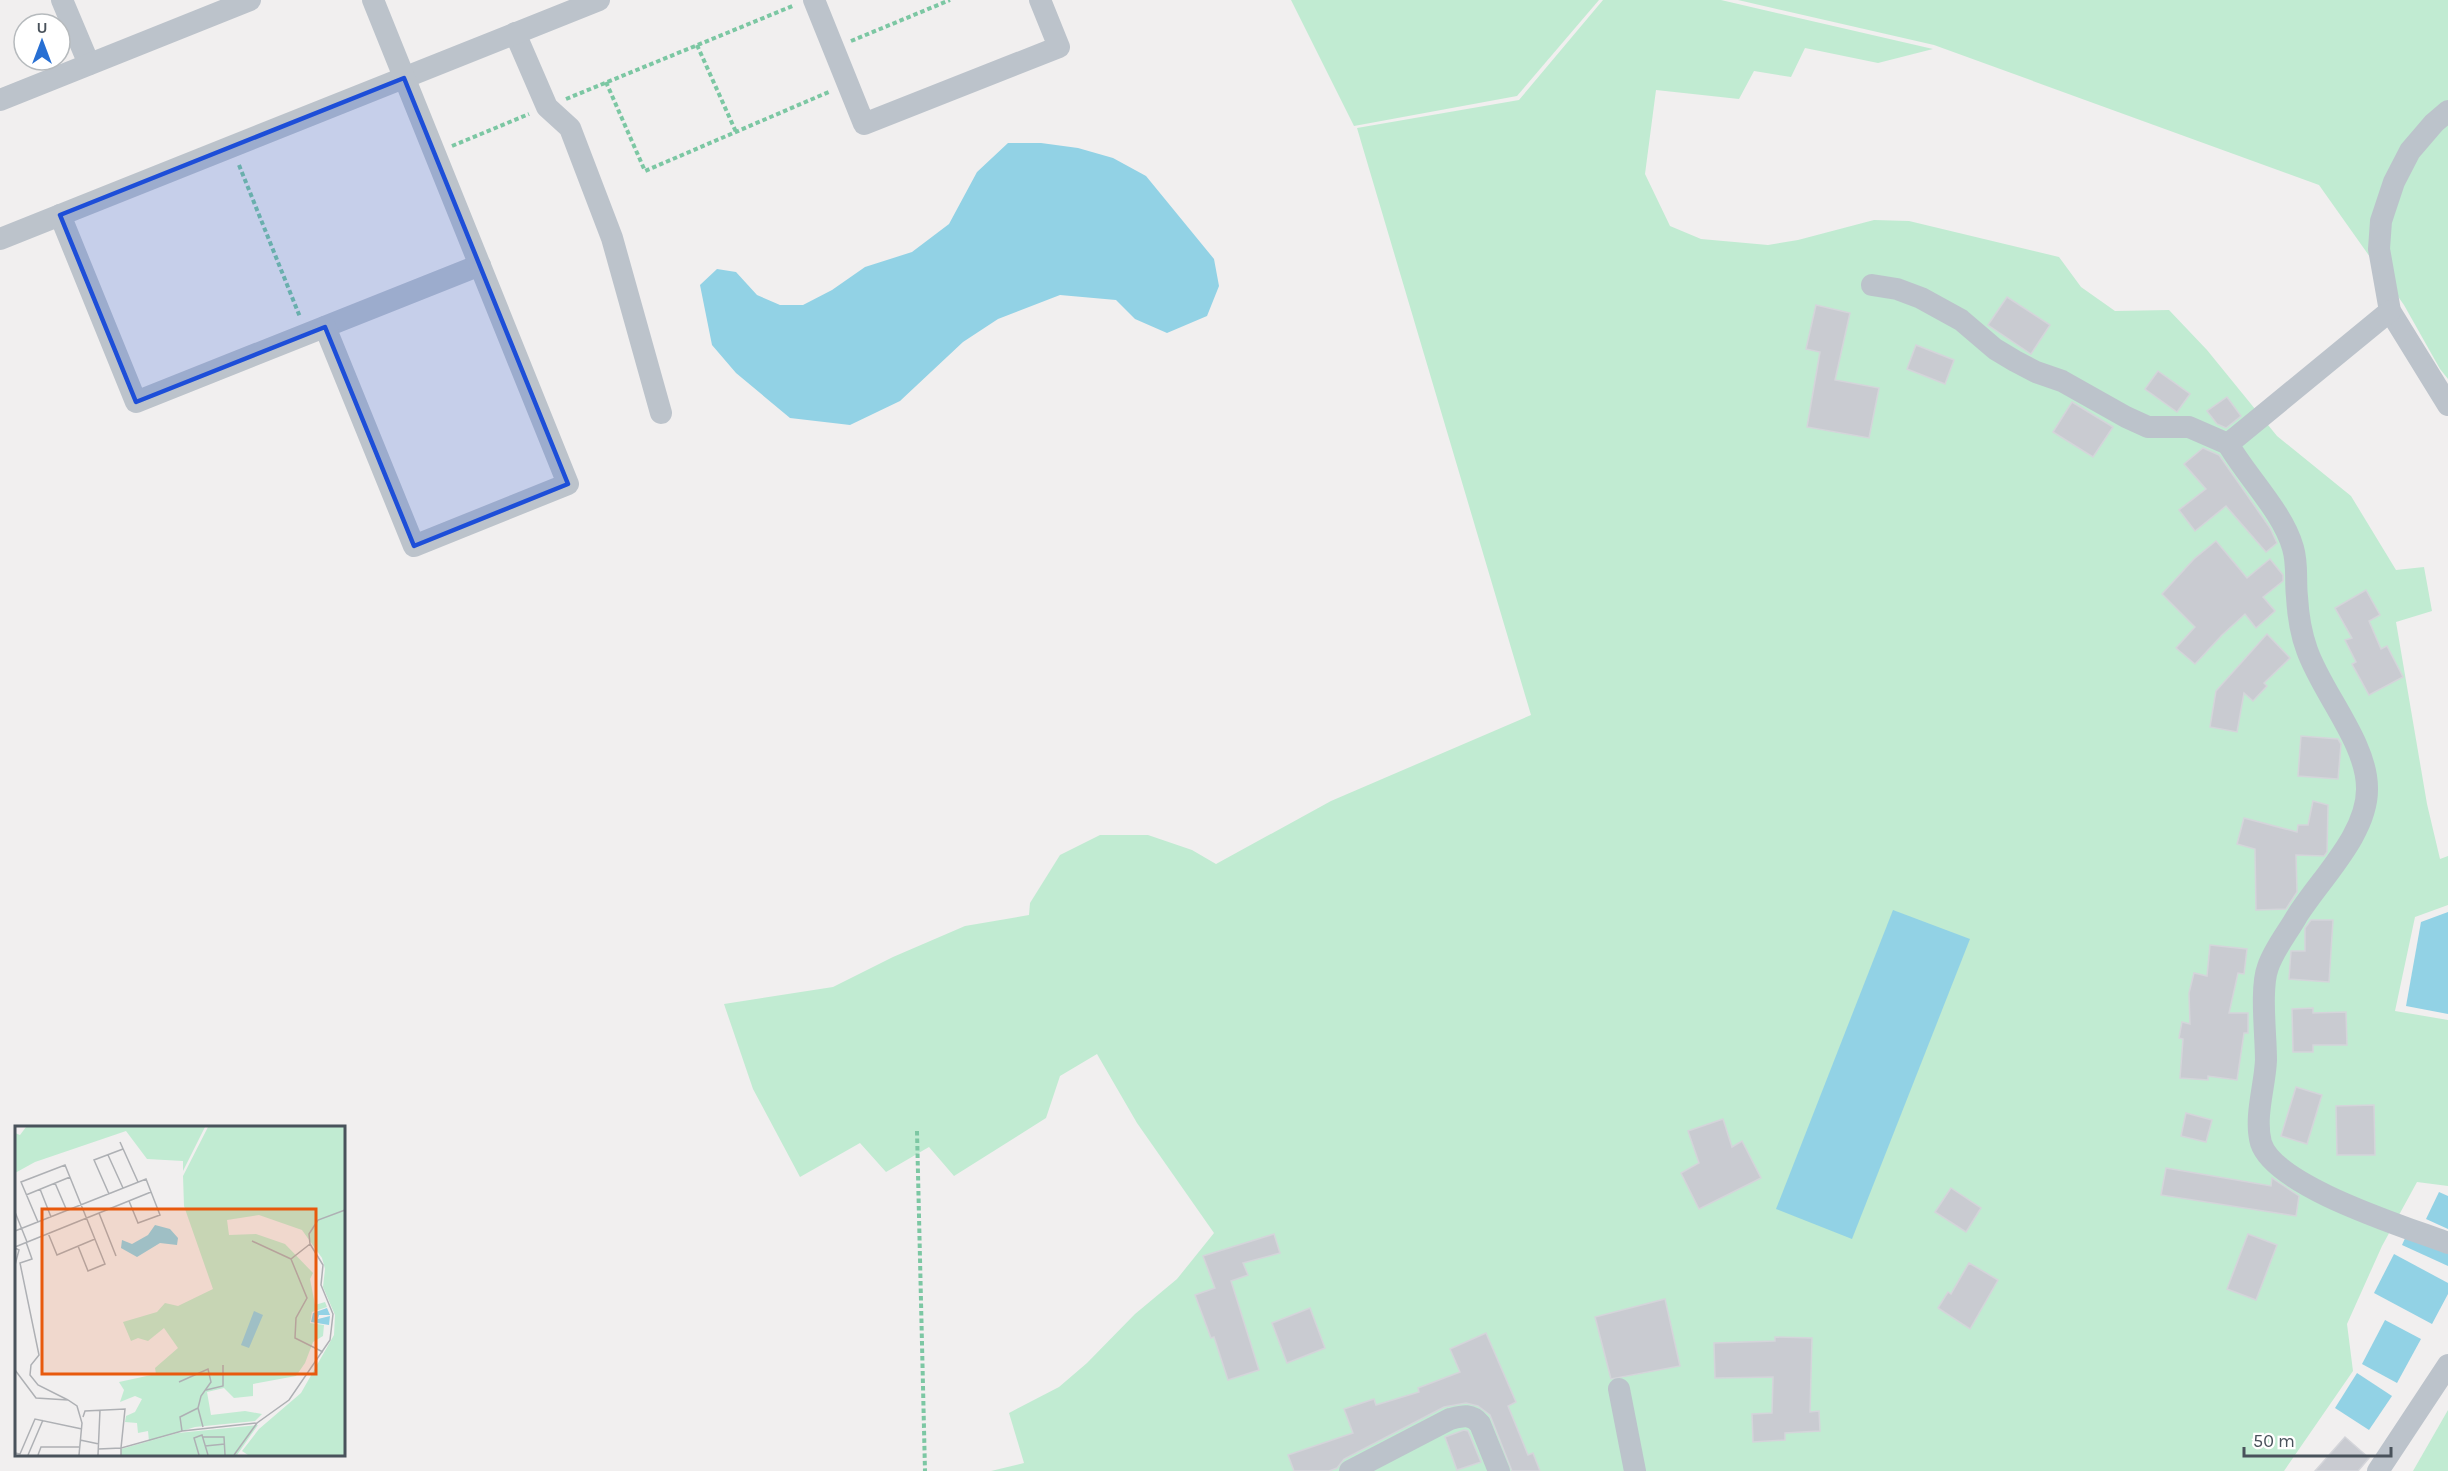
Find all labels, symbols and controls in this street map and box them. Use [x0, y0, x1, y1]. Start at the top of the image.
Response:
north arrow [12, 12, 72, 72]
text: U [36, 18, 48, 37]
inset map [15, 1126, 345, 1456]
scale bar [2244, 1420, 2391, 1458]
text: 50 m [2253, 1430, 2295, 1452]

